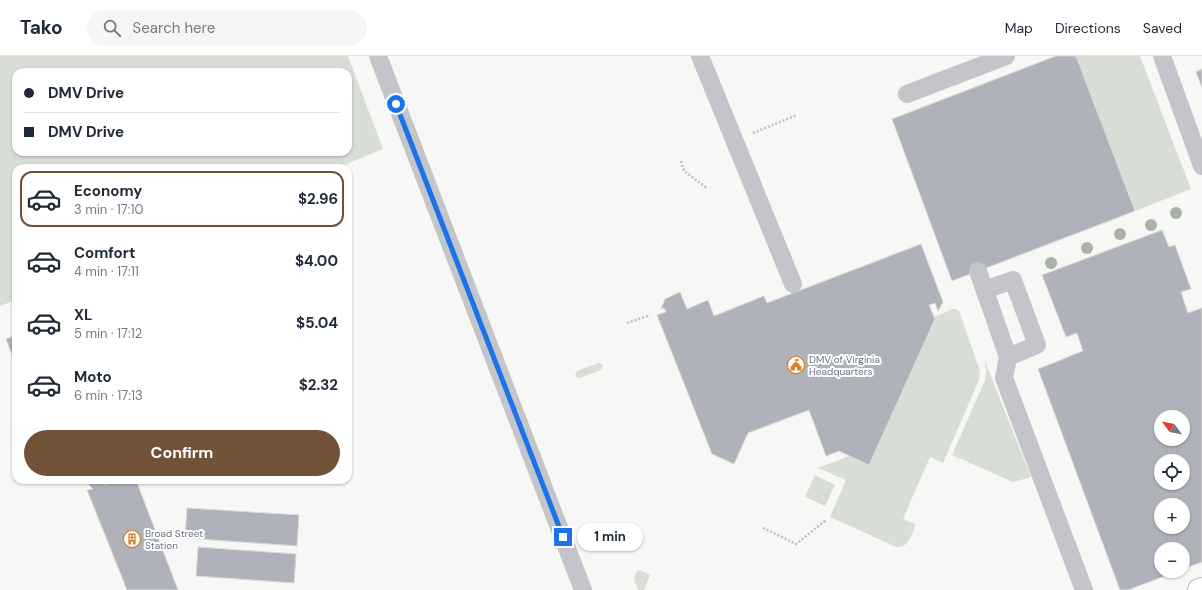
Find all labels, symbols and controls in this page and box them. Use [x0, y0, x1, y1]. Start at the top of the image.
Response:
search box [87, 10, 367, 46]
text: Tako [20, 15, 63, 40]
icon: search [101, 17, 123, 39]
text: Search here [133, 18, 215, 38]
text: Map [1005, 19, 1033, 37]
text: Directions [1055, 19, 1121, 37]
text: Saved [1143, 19, 1182, 37]
text: DMV Drive [48, 83, 124, 103]
route start [387, 95, 405, 113]
text: DMV Drive [48, 122, 124, 142]
icon: car [26, 181, 62, 217]
text: Economy [74, 181, 142, 201]
text: $2.96 [298, 189, 338, 209]
text: 3 min · 17:10 [74, 201, 143, 218]
icon: car [26, 243, 62, 279]
text: Comfort [74, 243, 135, 263]
text: $4.00 [295, 251, 338, 271]
text: 4 min · 17:11 [74, 263, 139, 280]
icon: car [26, 305, 62, 341]
text: XL [74, 305, 92, 325]
text: $5.04 [296, 313, 338, 333]
text: 5 min · 17:12 [74, 325, 142, 342]
place label: DMV of Virginia Headquarters [809, 353, 880, 378]
public building icon: DMV of Virginia Headquarters [786, 355, 806, 375]
icon: car [26, 367, 62, 403]
text: Moto [74, 367, 112, 387]
text: $2.32 [299, 375, 338, 395]
text: 6 min · 17:13 [74, 387, 143, 404]
north arrow [1154, 410, 1190, 446]
map controls [1154, 410, 1190, 578]
button: Confirm [24, 430, 340, 476]
button: locate [1154, 454, 1190, 490]
button: + [1154, 498, 1190, 534]
callout: 1 min [577, 523, 643, 551]
place label: Broad Street Station [145, 527, 203, 552]
route end [554, 528, 572, 546]
text: 1 min [594, 528, 626, 545]
building icon: Broad Street Station [122, 529, 142, 549]
button: − [1154, 542, 1190, 578]

